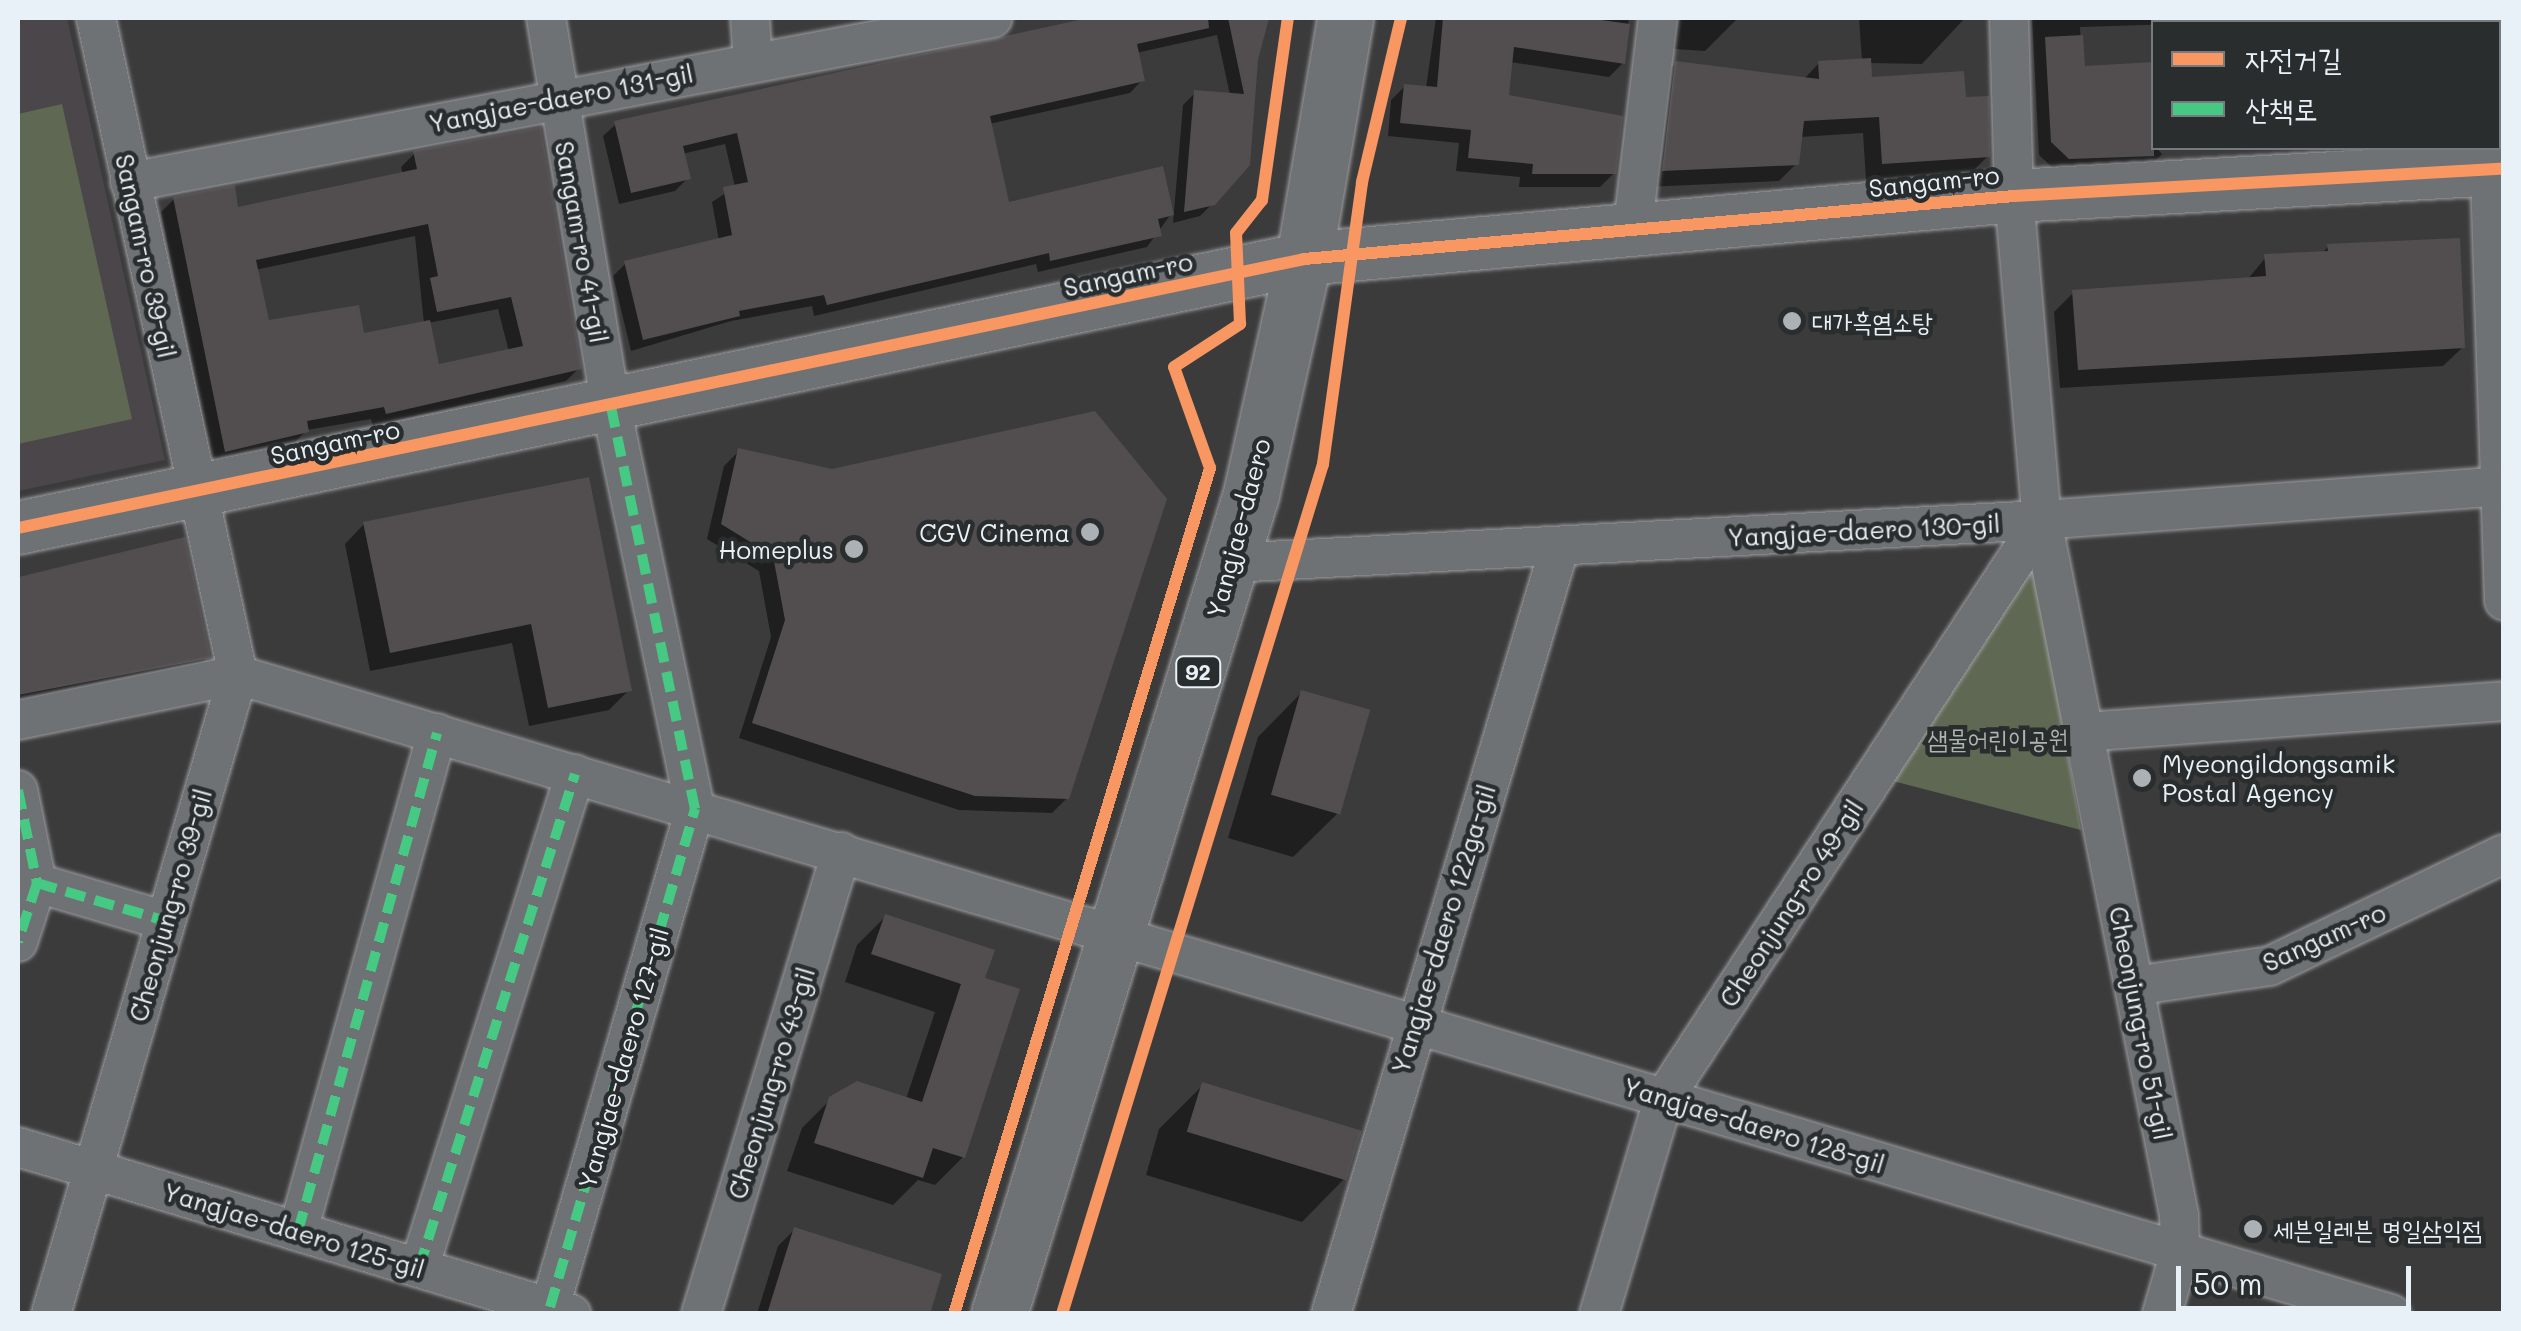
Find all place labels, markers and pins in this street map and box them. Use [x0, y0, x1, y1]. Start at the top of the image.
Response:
place label: 대가흑염소탕 [1812, 306, 1933, 336]
marker: 대가흑염소탕 [1781, 310, 1803, 332]
place label: CGV Cinema [919, 517, 1070, 547]
marker: CGV Cinema [1079, 521, 1101, 543]
place label: Homeplus [718, 534, 834, 564]
marker: Homeplus [843, 538, 865, 560]
place label: Myeongildongsamik Postal Agency [2162, 749, 2395, 808]
marker: Myeongildongsamik Postal Agency [2131, 767, 2153, 789]
place label: 세븐일레븐 명일삼익점 [2273, 1214, 2482, 1244]
marker: 세븐일레븐 명일삼익점 [2242, 1218, 2264, 1240]

